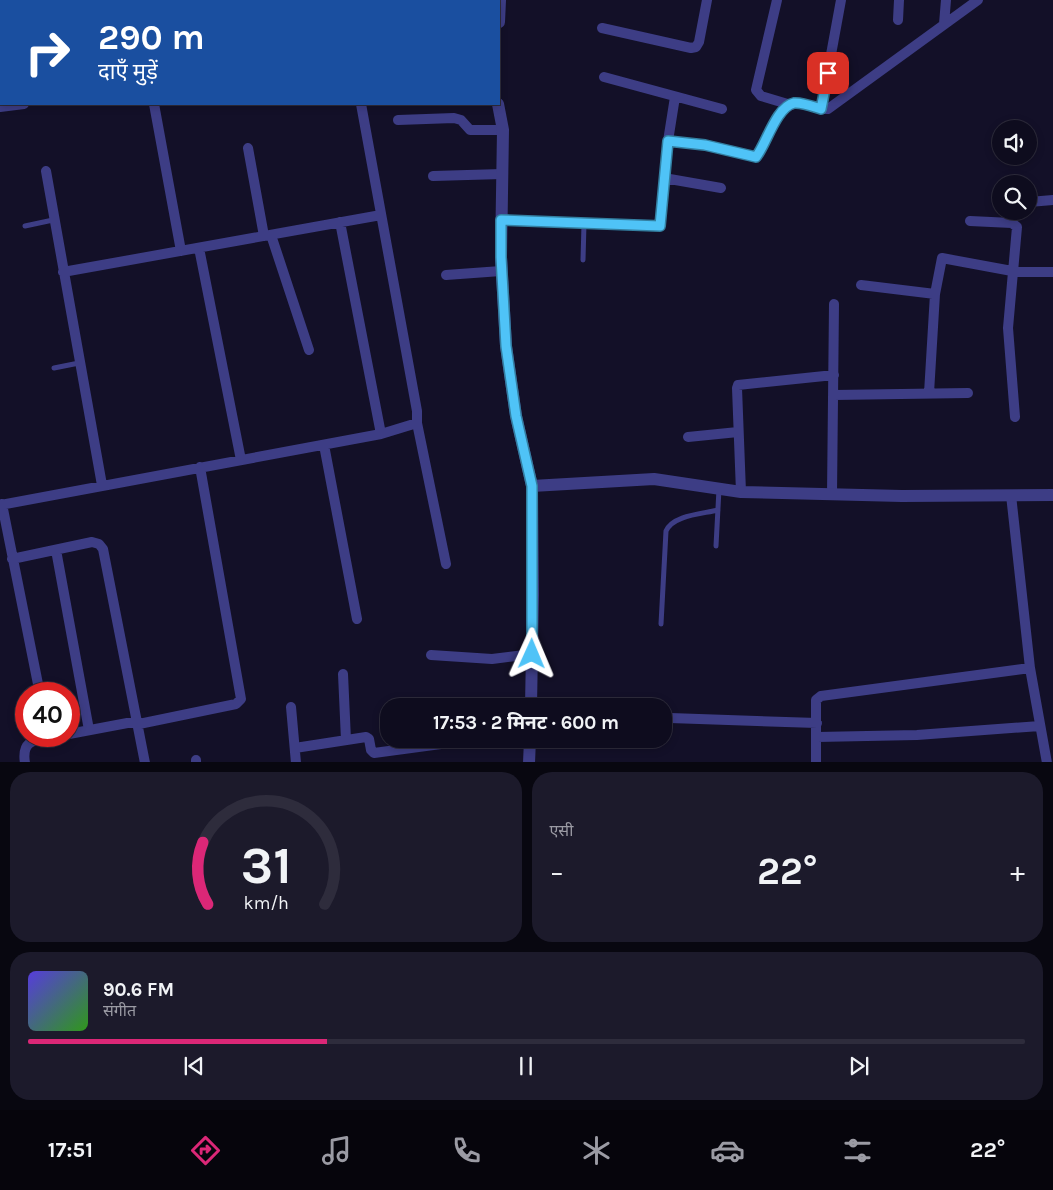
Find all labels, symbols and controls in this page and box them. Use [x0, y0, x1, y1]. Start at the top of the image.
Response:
text: 290 m [98, 17, 205, 58]
icon: right [15, 20, 80, 85]
pin [807, 52, 849, 94]
text: दाएँ मुड़ें [98, 59, 158, 85]
icon: arrive [814, 59, 842, 87]
map controls [992, 120, 1037, 220]
button: sound [992, 120, 1037, 165]
button: search [992, 175, 1037, 220]
position arrow [505, 627, 557, 679]
speed limit sign: 40 [15, 682, 80, 747]
text: 17:53 · 2 मिनट · 600 m [433, 712, 619, 734]
text: एसी [550, 821, 573, 840]
text: 31 [240, 835, 291, 896]
text: 22° [757, 849, 818, 894]
text: − [550, 855, 564, 888]
text: + [1010, 855, 1025, 888]
text: km/h [243, 893, 288, 914]
text: 90.6 FM [103, 979, 174, 1001]
text: संगीत [103, 1001, 136, 1020]
icon: previous [180, 1052, 208, 1080]
icon: pause [512, 1052, 540, 1080]
icon: next [845, 1052, 873, 1080]
icon: directions [188, 1133, 223, 1168]
icon: music [319, 1133, 354, 1168]
icon: phone [449, 1133, 484, 1168]
icon: climate [579, 1133, 614, 1168]
icon: car [710, 1133, 745, 1168]
icon: filters [840, 1133, 875, 1168]
text: 17:51 [48, 1137, 93, 1163]
text: 22° [970, 1137, 1005, 1163]

